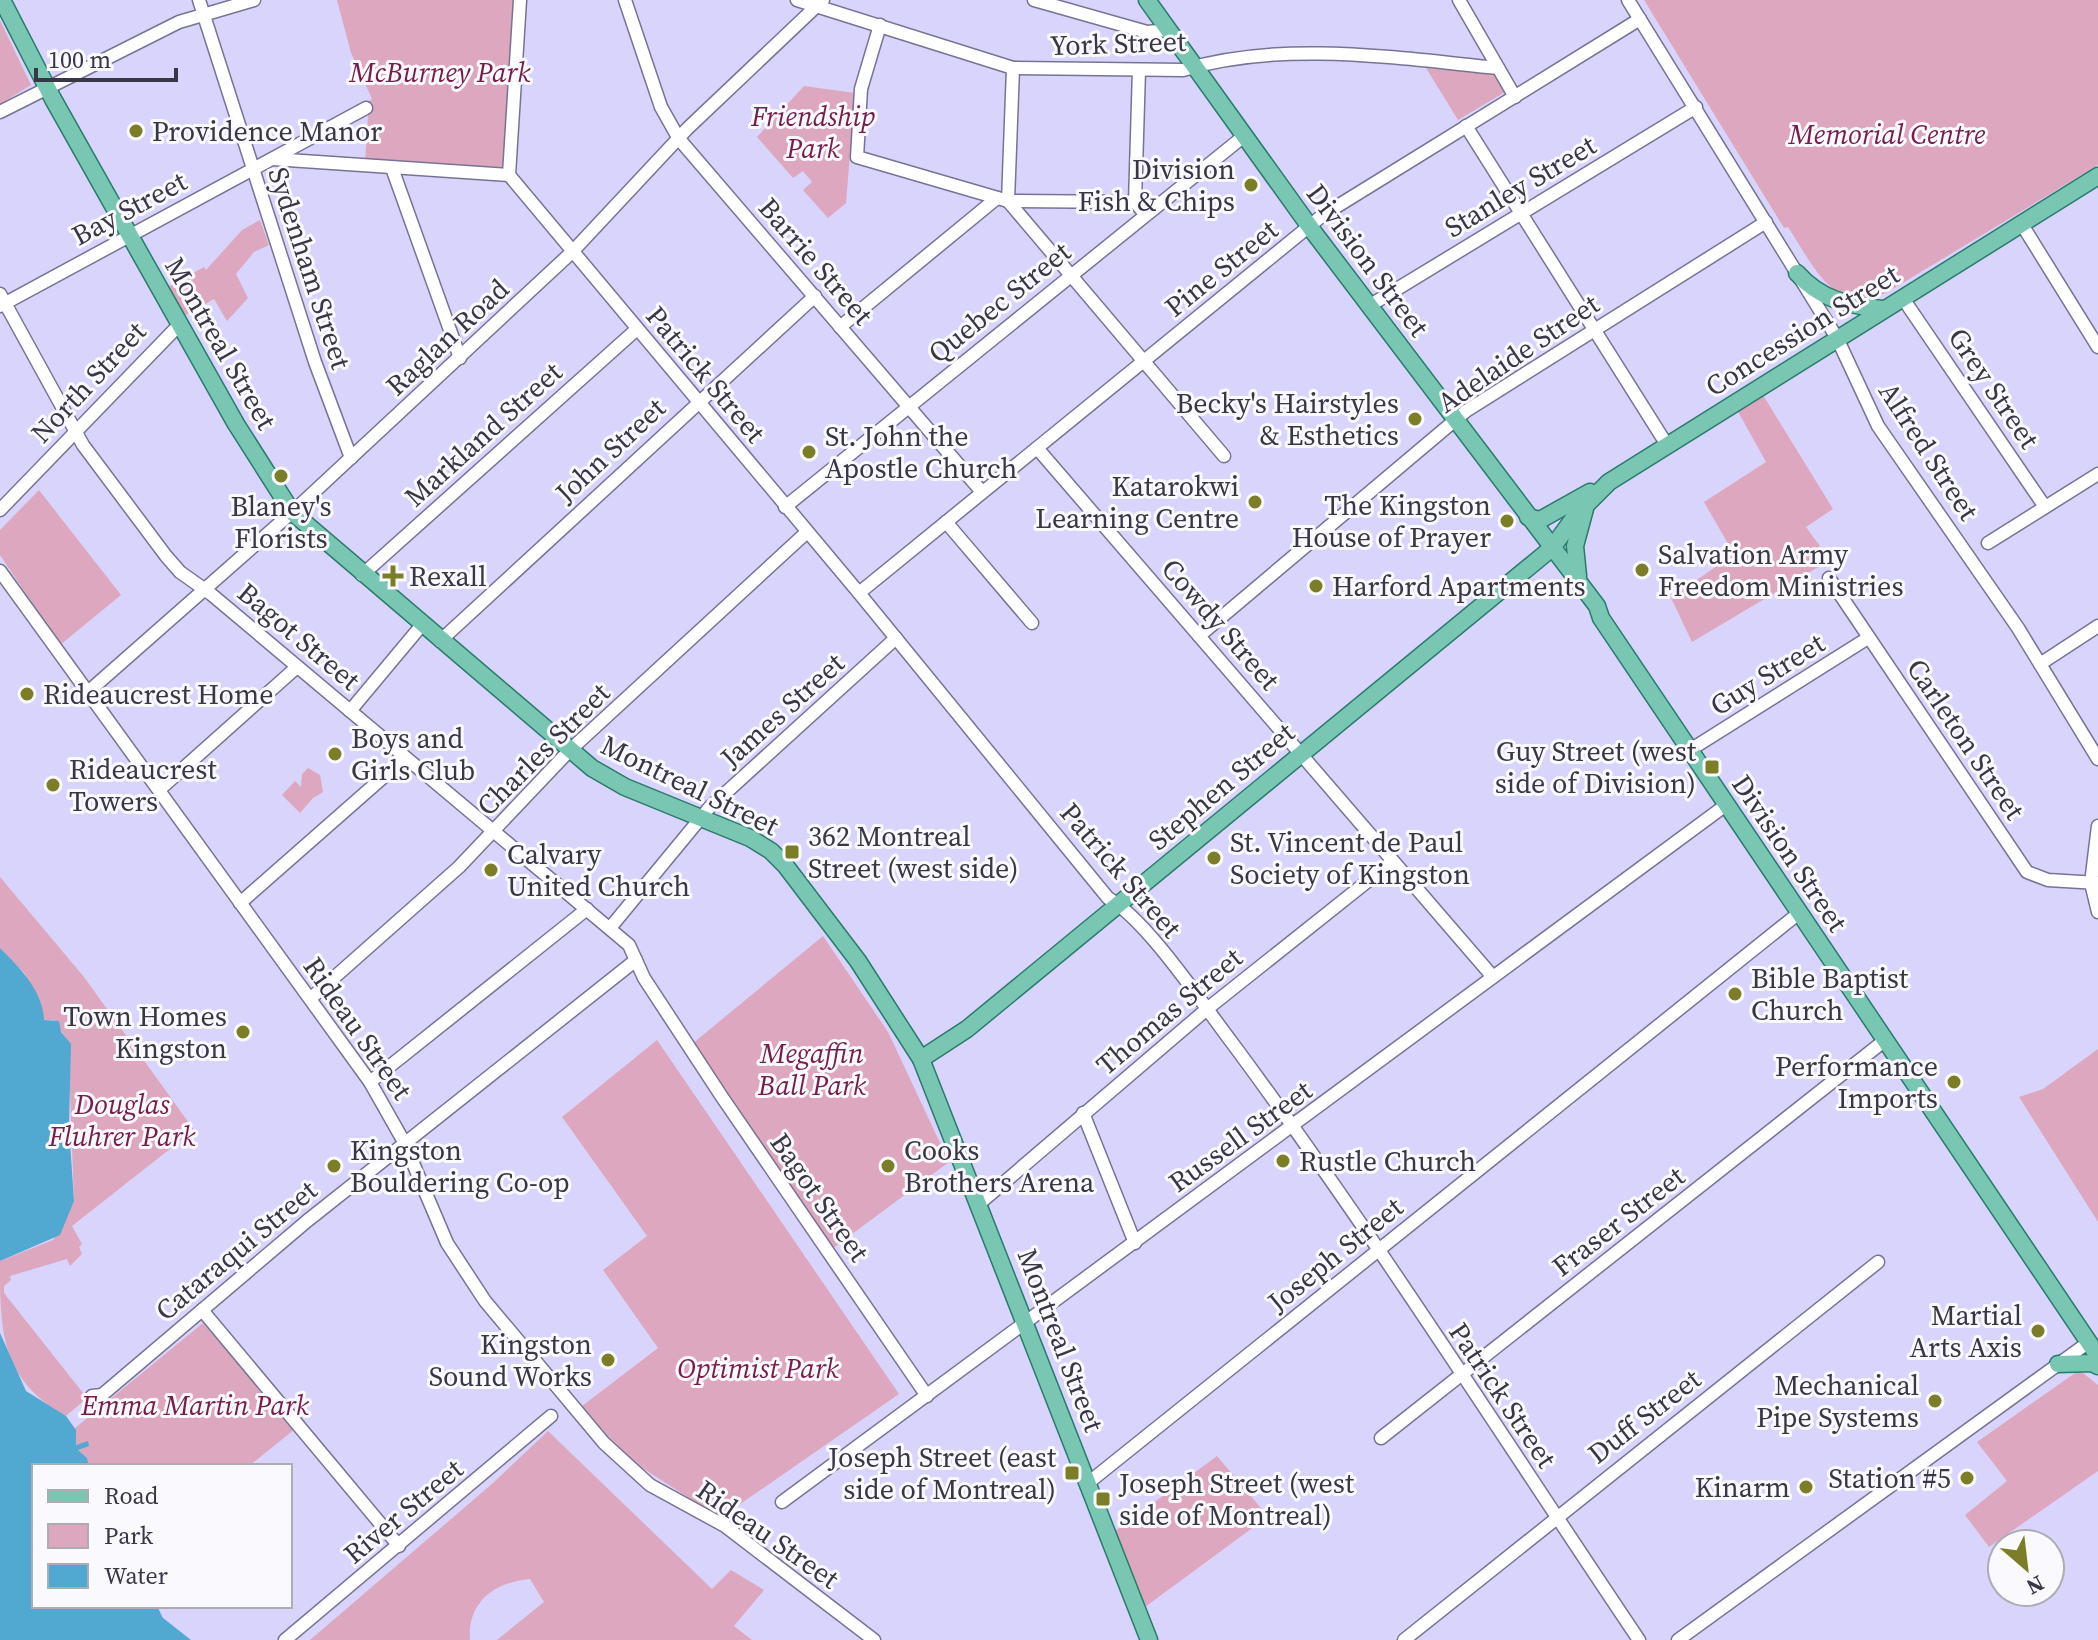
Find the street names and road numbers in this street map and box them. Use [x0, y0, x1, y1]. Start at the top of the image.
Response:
street label: York Street [1049, 22, 1188, 64]
street label: Stanley Street [1437, 126, 1603, 246]
street label: Bay Street [65, 162, 194, 254]
street label: Sydenham Street [260, 162, 361, 374]
street label: Division Street [1298, 176, 1438, 345]
street label: Barrie Street [750, 189, 882, 333]
street label: Pine Street [1156, 210, 1286, 325]
street label: Quebec Street [920, 232, 1079, 371]
street label: Montreal Street [156, 250, 286, 437]
street label: Concession Street [1698, 255, 1907, 405]
street label: Raglan Road [377, 270, 517, 404]
street label: Adelaide Street [1430, 284, 1607, 421]
street label: Patrick Street [638, 298, 775, 451]
street label: North Street [22, 313, 155, 451]
street label: Grey Street [1940, 320, 2049, 457]
street label: Markland Street [396, 353, 571, 515]
street label: Alfred Street [1870, 375, 1988, 528]
street label: John Street [546, 389, 674, 512]
street label: Cowdy Street [1153, 550, 1289, 699]
street label: Bagot Street [230, 574, 369, 699]
street label: Guy Street [1703, 623, 1832, 724]
street label: James Street [711, 644, 853, 776]
street label: Carleton Street [1898, 651, 2034, 828]
street label: Charles Street [468, 673, 619, 824]
street label: Stephen Street [1140, 713, 1303, 858]
street label: Montreal Street [595, 726, 786, 845]
street label: Division Street [1723, 767, 1857, 940]
street label: Patrick Street [1052, 794, 1191, 946]
street label: Thomas Street [1088, 938, 1251, 1083]
street label: Rideau Street [295, 949, 422, 1108]
street label: Russell Street [1161, 1071, 1320, 1201]
street label: Bagot Street [762, 1125, 879, 1270]
street label: Fraser Street [1544, 1157, 1693, 1285]
street label: Cataraqui Street [147, 1171, 326, 1329]
street label: Joseph Street [1259, 1187, 1411, 1321]
street label: Montreal Street [1009, 1243, 1114, 1438]
street label: Patrick Street [1440, 1315, 1566, 1476]
street label: Duff Street [1580, 1359, 1709, 1472]
street label: River Street [335, 1449, 471, 1572]
street label: Rideau Street [689, 1471, 848, 1598]

